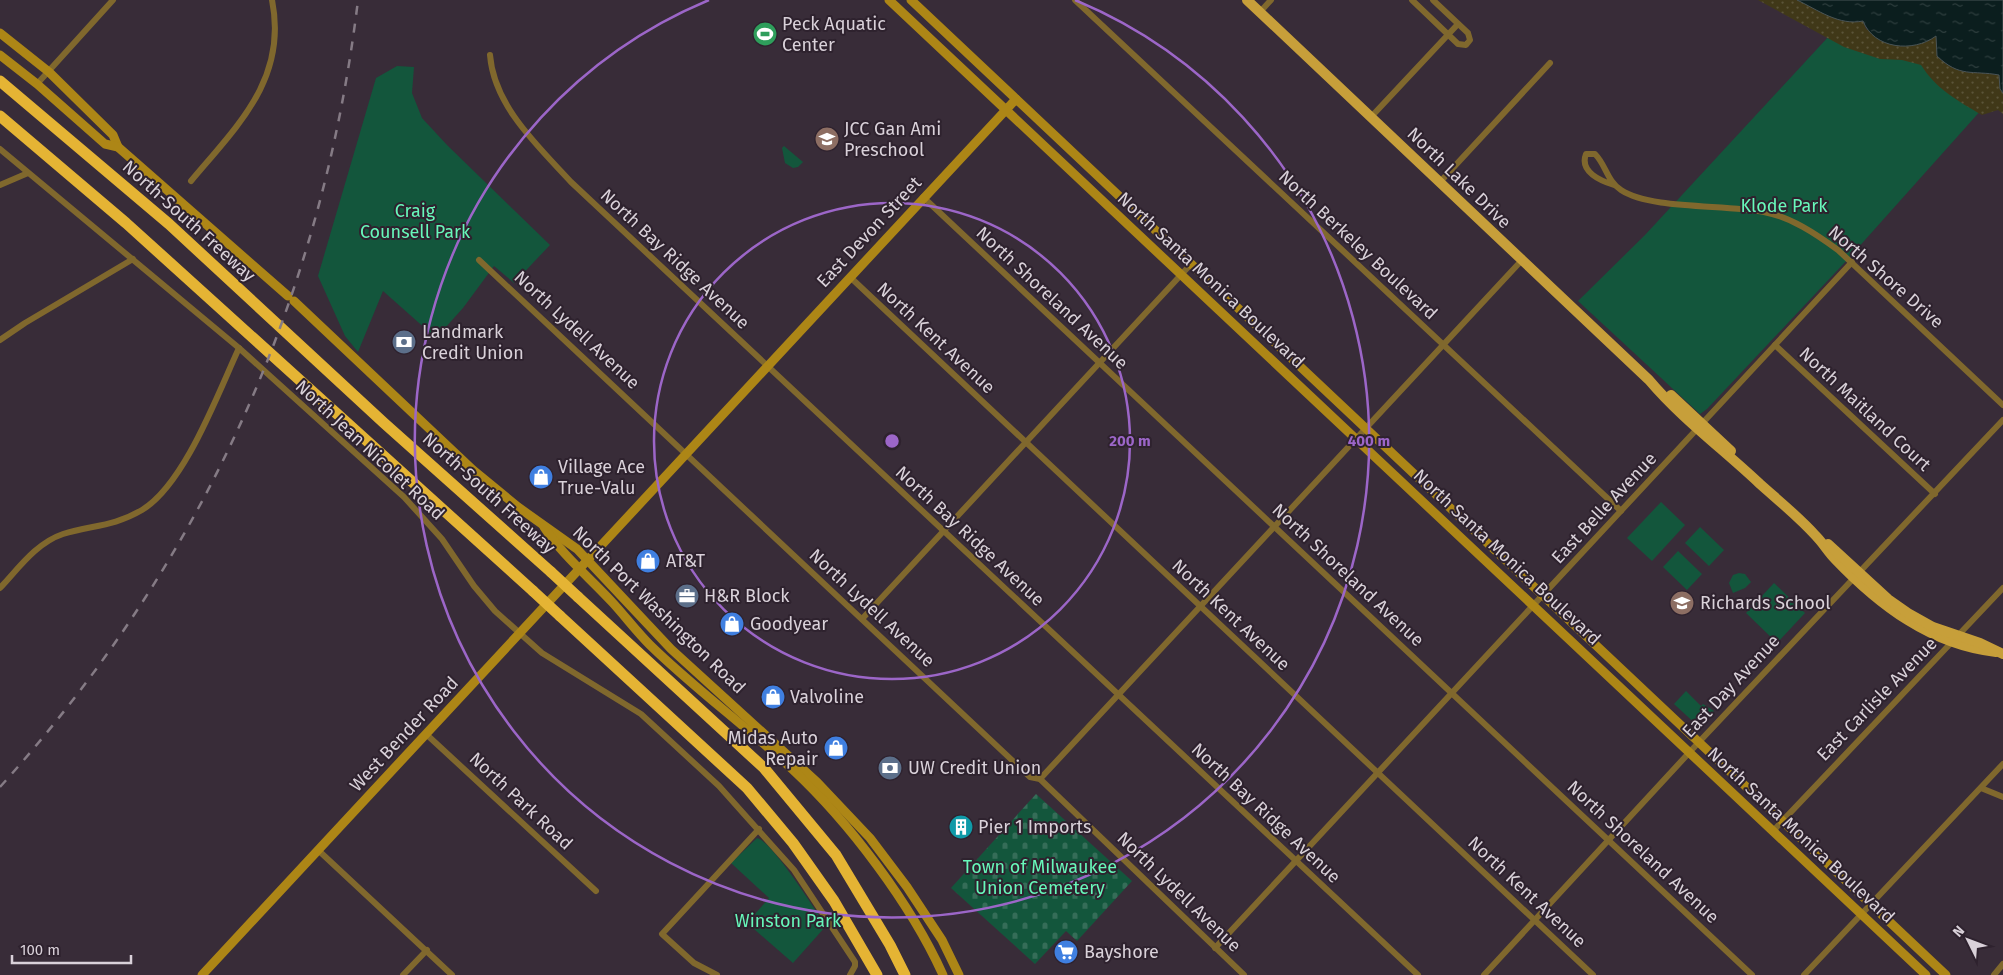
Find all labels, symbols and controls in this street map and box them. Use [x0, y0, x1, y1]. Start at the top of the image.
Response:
place label: Peck Aquatic Center [782, 13, 886, 56]
sports icon: Peck Aquatic Center [752, 21, 778, 47]
place label: JCC Gan Ami Preschool [844, 118, 941, 161]
street label: North Lake Drive [1402, 123, 1516, 233]
school or university icon: JCC Gan Ami Preschool [814, 126, 840, 152]
street label: North-South Freeway [118, 156, 260, 287]
street label: North Berkeley Boulevard [1274, 166, 1442, 324]
street label: East Devon Street [812, 172, 926, 292]
street label: North Bay Ridge Avenue [596, 184, 754, 334]
street label: North Santa Monica Boulevard [1113, 187, 1309, 373]
park label: Klode Park [1740, 195, 1828, 217]
park label: Craig Counsell Park [360, 200, 471, 243]
street label: North Shore Drive [1824, 221, 1948, 333]
street label: North Shoreland Avenue [972, 222, 1132, 374]
street label: North Lydell Avenue [510, 266, 644, 394]
street label: North Kent Avenue [872, 278, 1000, 398]
place label: Landmark Credit Union [422, 321, 524, 364]
bank icon: Landmark Credit Union [391, 329, 417, 355]
street label: North Maitland Court [1795, 342, 1936, 476]
street label: North Jean Nicolet Road [291, 375, 449, 525]
street label: North-South Freeway [418, 428, 560, 559]
centre of rings [883, 432, 901, 450]
text: 200 m [1109, 432, 1151, 450]
text: 400 m [1348, 432, 1390, 450]
street label: East Belle Avenue [1547, 448, 1661, 568]
place label: Village Ace True-Valu [558, 456, 645, 499]
street label: North Bay Ridge Avenue [891, 461, 1049, 611]
shop icon: Village Ace True-Valu [528, 464, 554, 490]
street label: North Santa Monica Boulevard [1409, 464, 1605, 650]
street label: North Shoreland Avenue [1268, 499, 1428, 651]
street label: North Port Washington Road [568, 522, 750, 698]
street label: North Lydell Avenue [805, 544, 939, 672]
shop icon: AT&T [635, 548, 661, 574]
place label: AT&T [666, 550, 706, 572]
street label: North Kent Avenue [1167, 555, 1295, 675]
office icon: H&R Block [674, 583, 700, 609]
place label: H&R Block [704, 585, 790, 607]
school or university icon: Richards School [1669, 590, 1695, 616]
place label: Richards School [1700, 592, 1831, 614]
shop icon: Goodyear [719, 611, 745, 637]
place label: Goodyear [750, 613, 828, 635]
street label: East Day Avenue [1678, 630, 1784, 742]
street label: East Carlisle Avenue [1812, 633, 1942, 765]
street label: West Bender Road [345, 672, 463, 796]
shop icon: Valvoline [760, 684, 786, 710]
place label: Valvoline [790, 686, 864, 708]
place label: Midas Auto Repair [728, 727, 818, 770]
shop icon: Midas Auto Repair [823, 735, 849, 761]
street label: North Bay Ridge Avenue [1187, 738, 1345, 888]
street label: North Santa Monica Boulevard [1703, 742, 1899, 928]
street label: North Park Road [465, 748, 577, 854]
bank icon: UW Credit Union [877, 755, 903, 781]
place label: UW Credit Union [908, 757, 1041, 779]
street label: North Shoreland Avenue [1563, 776, 1723, 928]
building icon: Pier 1 Imports [948, 814, 974, 840]
place label: Pier 1 Imports [978, 816, 1091, 838]
street label: North Lydell Avenue [1112, 827, 1246, 957]
street label: North Kent Avenue [1463, 832, 1591, 952]
park label: Town of Milwaukee Union Cemetery [963, 856, 1117, 899]
park label: Winston Park [735, 910, 842, 932]
north arrow [1943, 915, 1993, 965]
text: N [1949, 922, 1968, 941]
scale bar [12, 932, 131, 964]
supermarket icon: Bayshore [1053, 939, 1079, 965]
text: 100 m [20, 941, 60, 959]
place label: Bayshore [1084, 941, 1159, 963]

